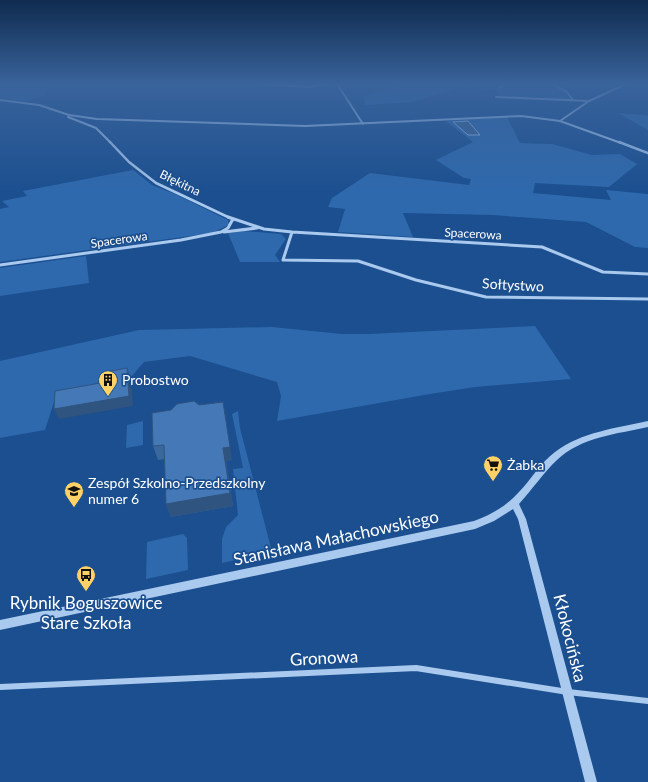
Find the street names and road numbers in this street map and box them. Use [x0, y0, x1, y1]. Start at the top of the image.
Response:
street label: Błękitna [157, 166, 203, 199]
street label: Spacerowa [444, 225, 502, 242]
street label: Spacerowa [90, 228, 148, 251]
street label: Sołtystwo [482, 274, 544, 295]
street label: Stanisława Małachowskiego [231, 505, 441, 570]
street label: Kłokocińska [549, 592, 592, 684]
street label: Gronowa [289, 645, 359, 670]

